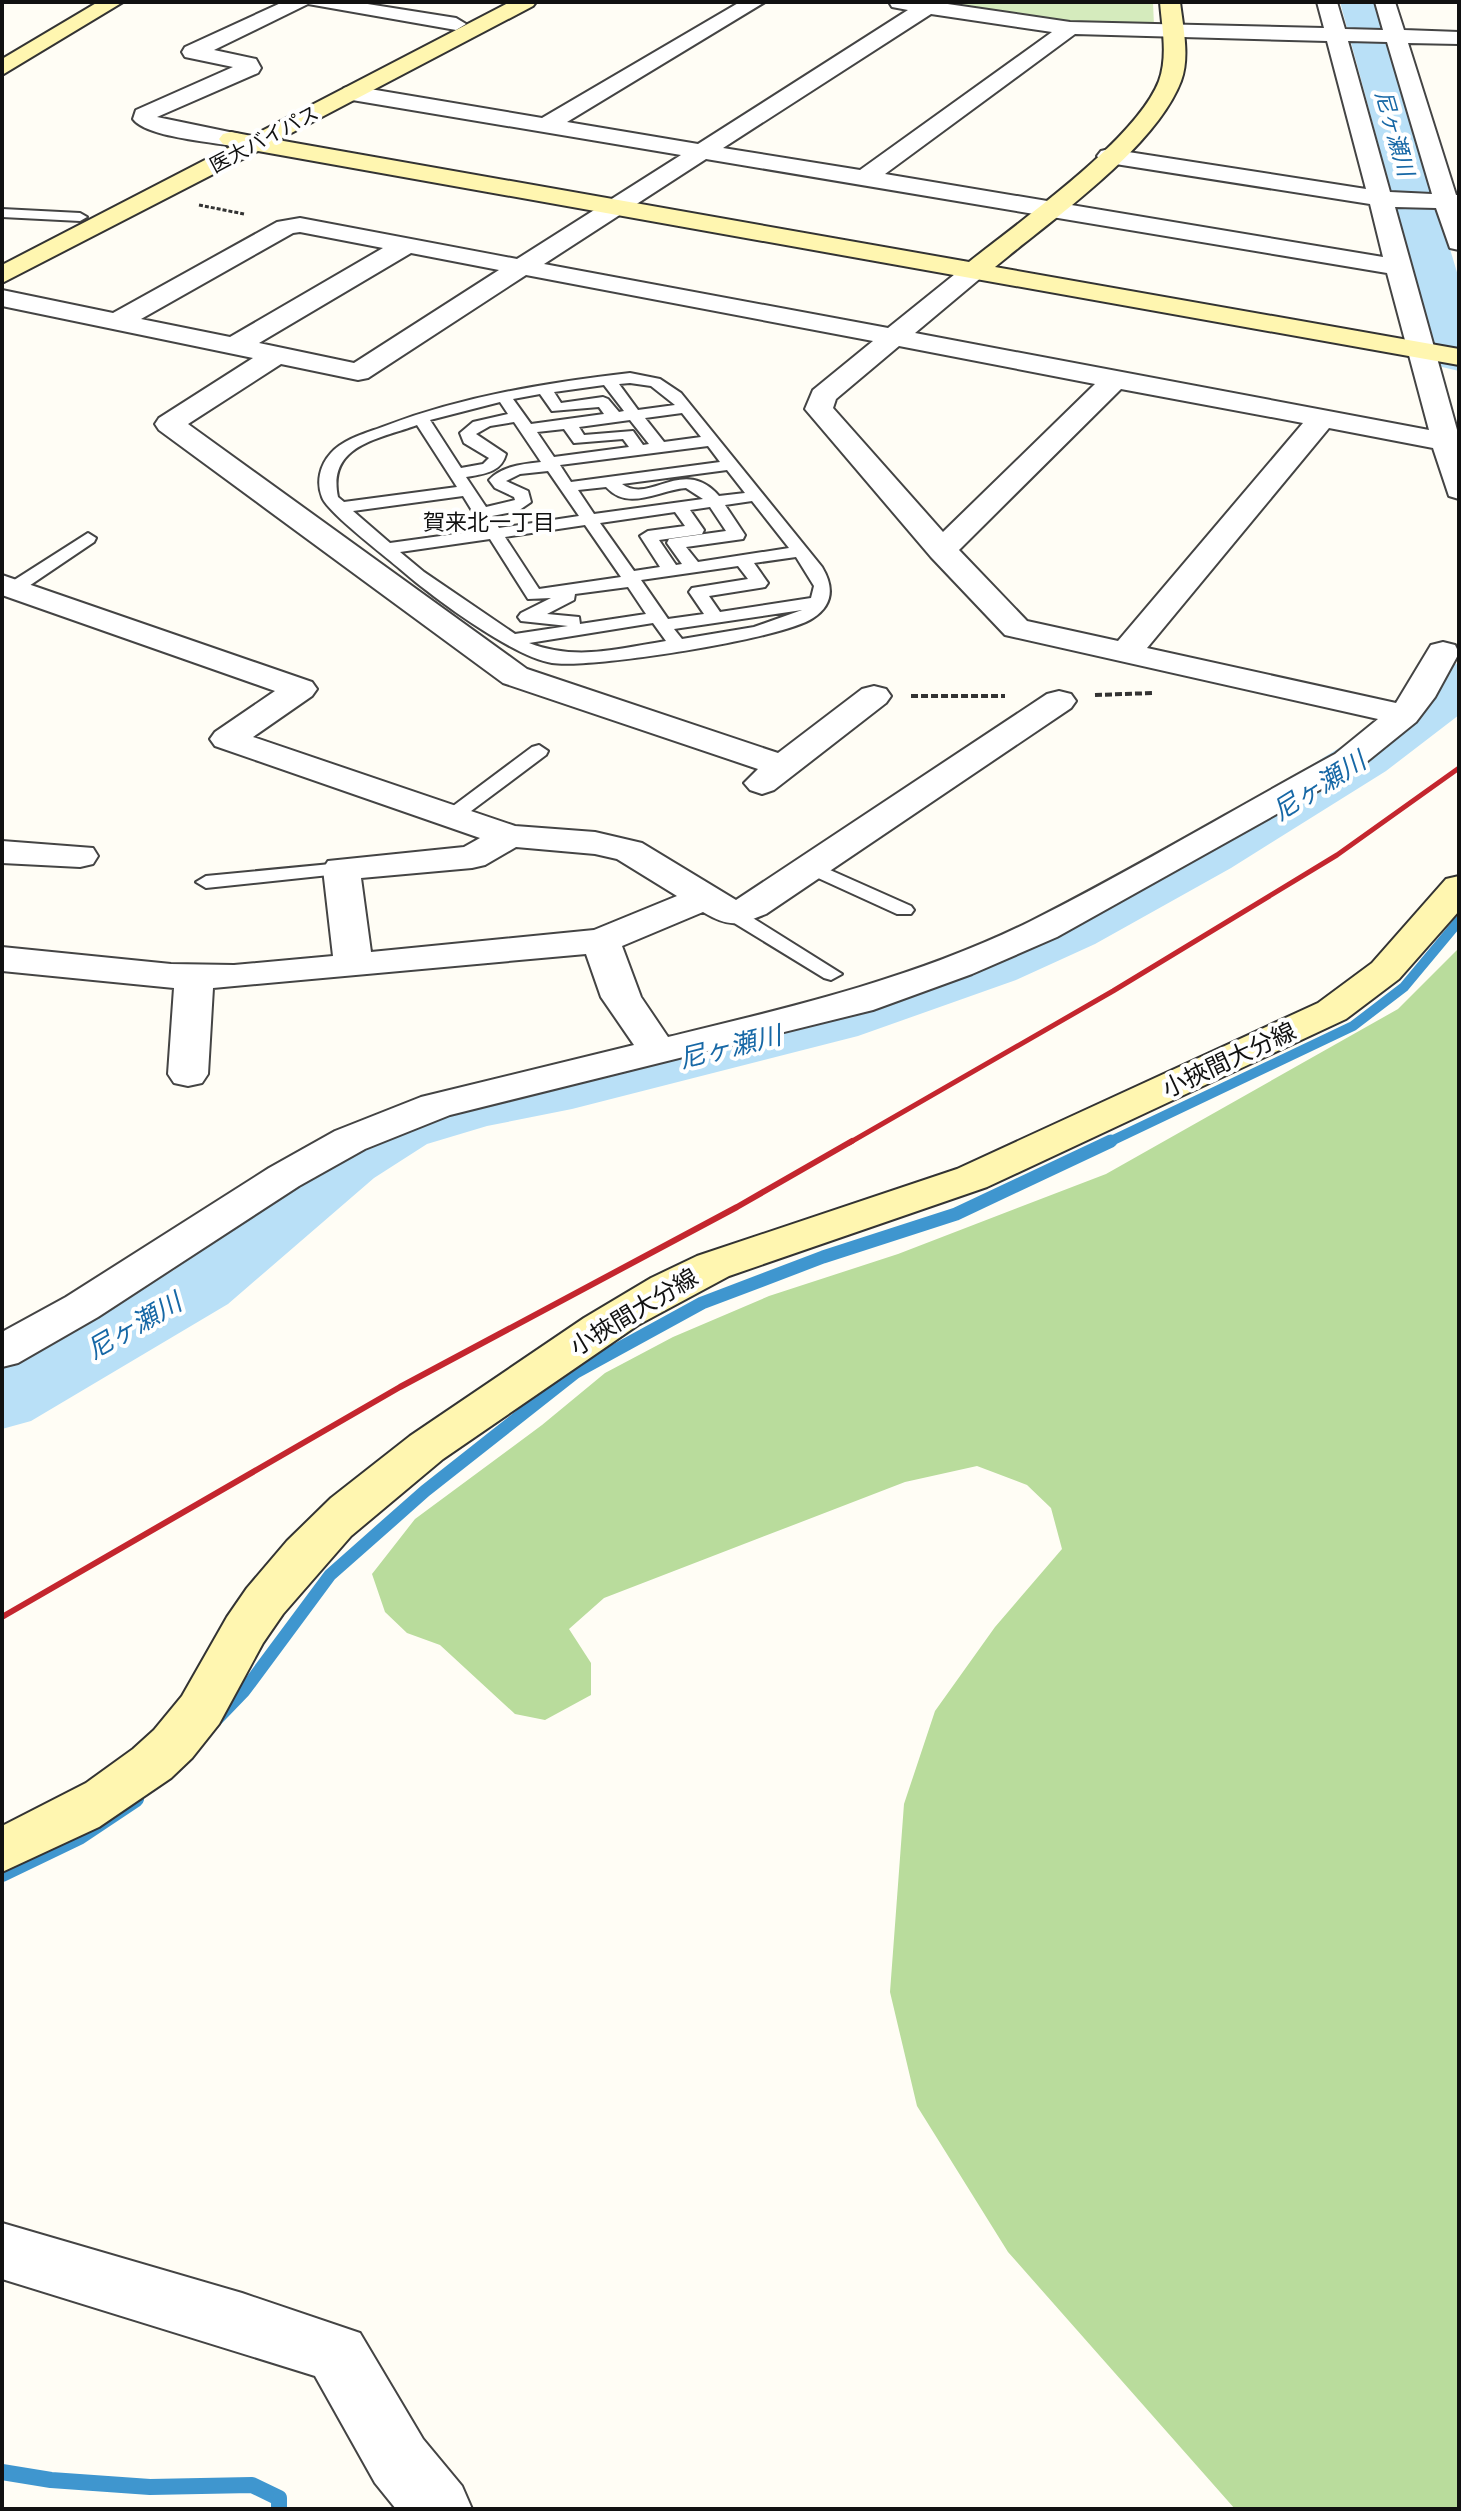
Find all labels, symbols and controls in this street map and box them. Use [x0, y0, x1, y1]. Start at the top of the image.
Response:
water label: 尼ヶ瀬川 [1369, 86, 1423, 181]
street label: 医大バイパス [204, 98, 322, 178]
district label: 賀来北一丁目 [423, 506, 555, 536]
water label: 尼ヶ瀬川 [1265, 741, 1374, 827]
street label: 小挾間大分線 [1156, 1013, 1300, 1103]
water label: 尼ヶ瀬川 [675, 1015, 787, 1075]
street label: 小挾間大分線 [563, 1259, 703, 1361]
water label: 尼ヶ瀬川 [79, 1282, 190, 1366]

